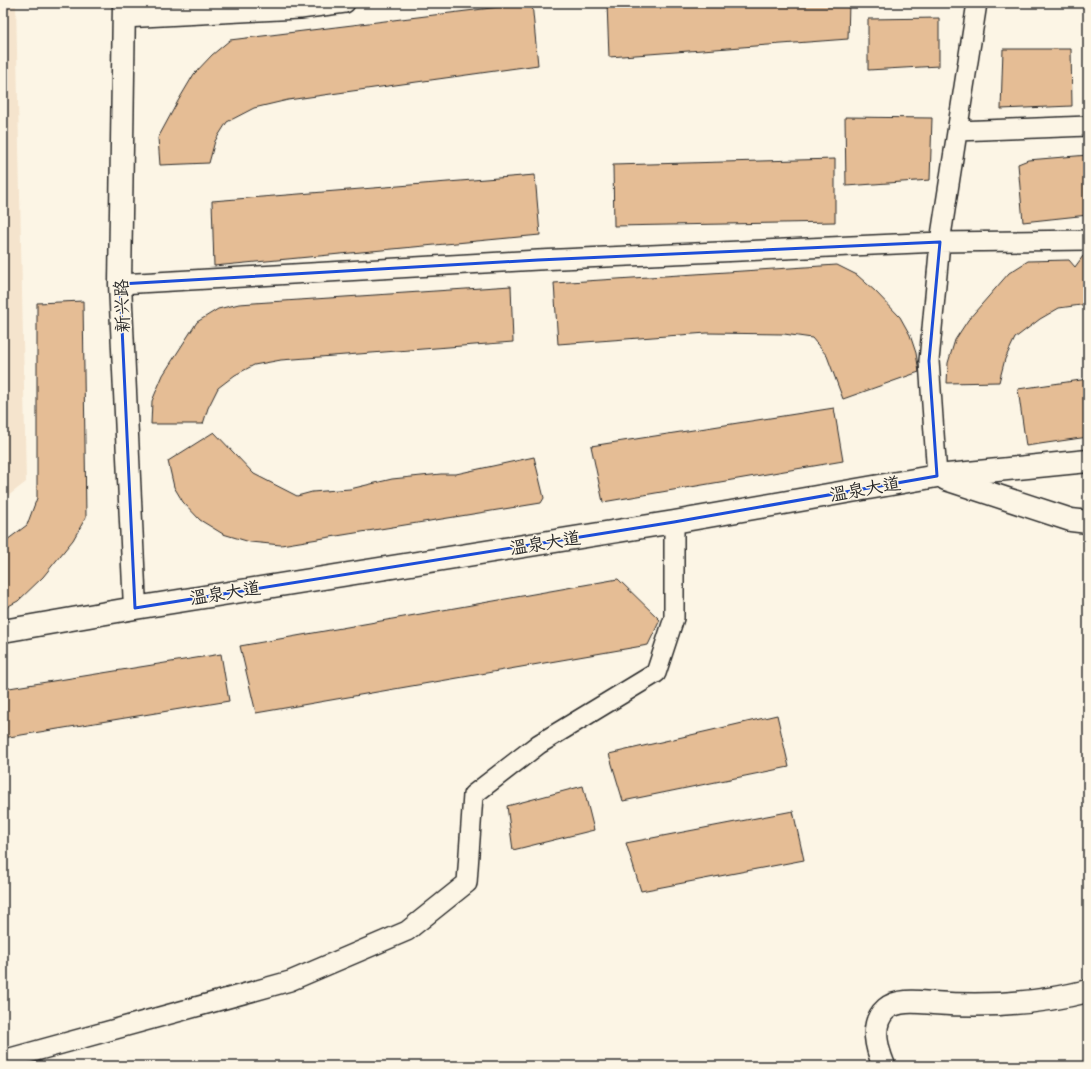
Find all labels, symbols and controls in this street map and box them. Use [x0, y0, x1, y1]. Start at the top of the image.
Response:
street label: 新兴路 [110, 278, 138, 333]
street label: 温泉大道 [828, 472, 903, 510]
street label: 温泉大道 [508, 527, 583, 563]
street label: 温泉大道 [188, 577, 263, 613]

